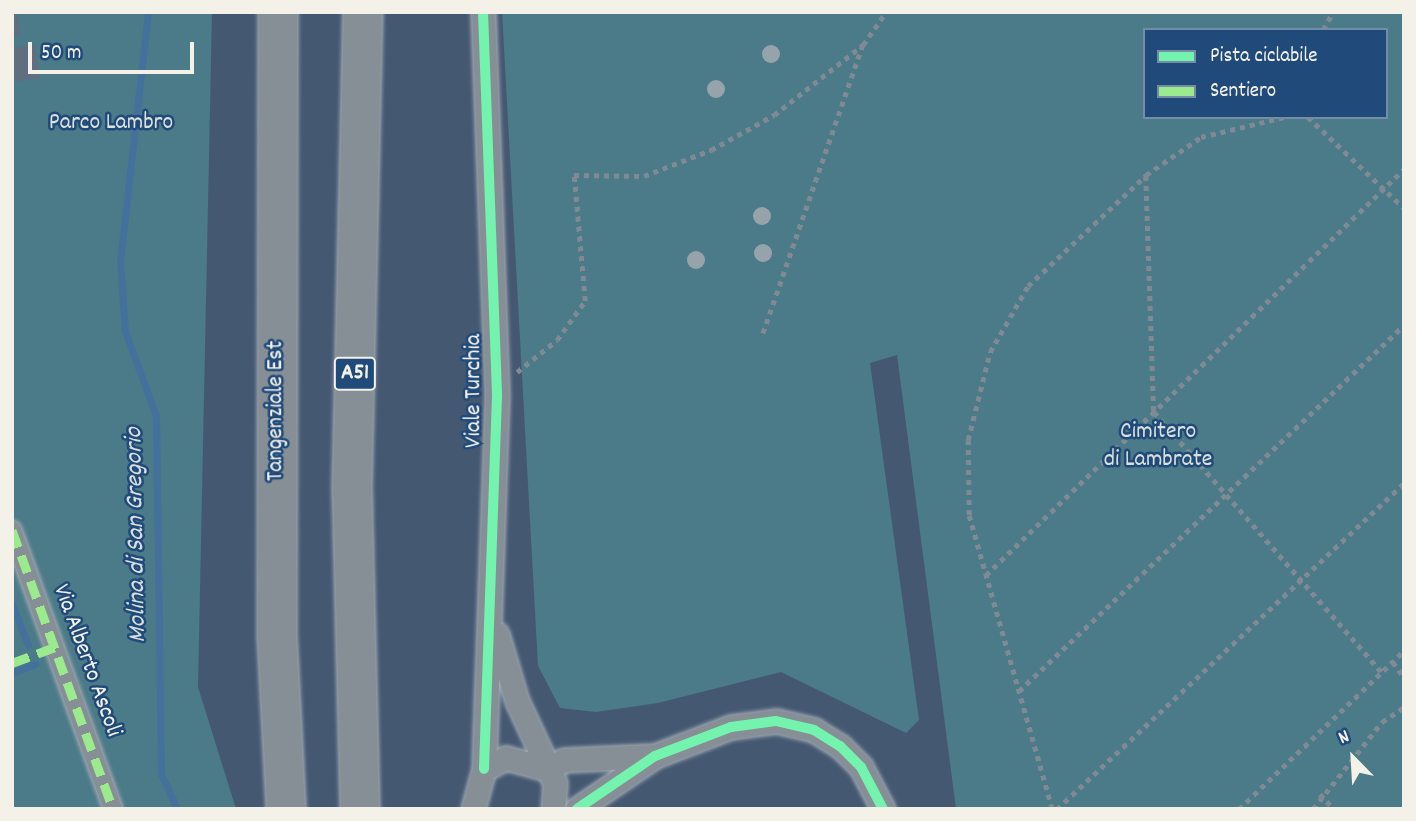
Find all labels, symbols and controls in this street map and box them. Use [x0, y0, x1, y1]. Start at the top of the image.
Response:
scale bar [32, 28, 198, 72]
legend [1143, 28, 1388, 119]
text: 50 m [41, 39, 81, 69]
text: Pista ciclabile [1210, 42, 1317, 72]
text: Sentiero [1210, 77, 1276, 107]
park label: Parco Lambro [49, 110, 173, 138]
street label: Viale Turchia [461, 334, 489, 448]
street label: Tangenziale Est [263, 341, 291, 481]
road number: A51 [332, 354, 378, 394]
park label: Cimitero di Lambrate [1104, 419, 1212, 475]
water label: Molina di San Gregorio [120, 427, 154, 643]
street label: Via Alberto Ascoli [45, 581, 127, 741]
north arrow [1318, 723, 1388, 793]
text: N [1334, 724, 1354, 753]

